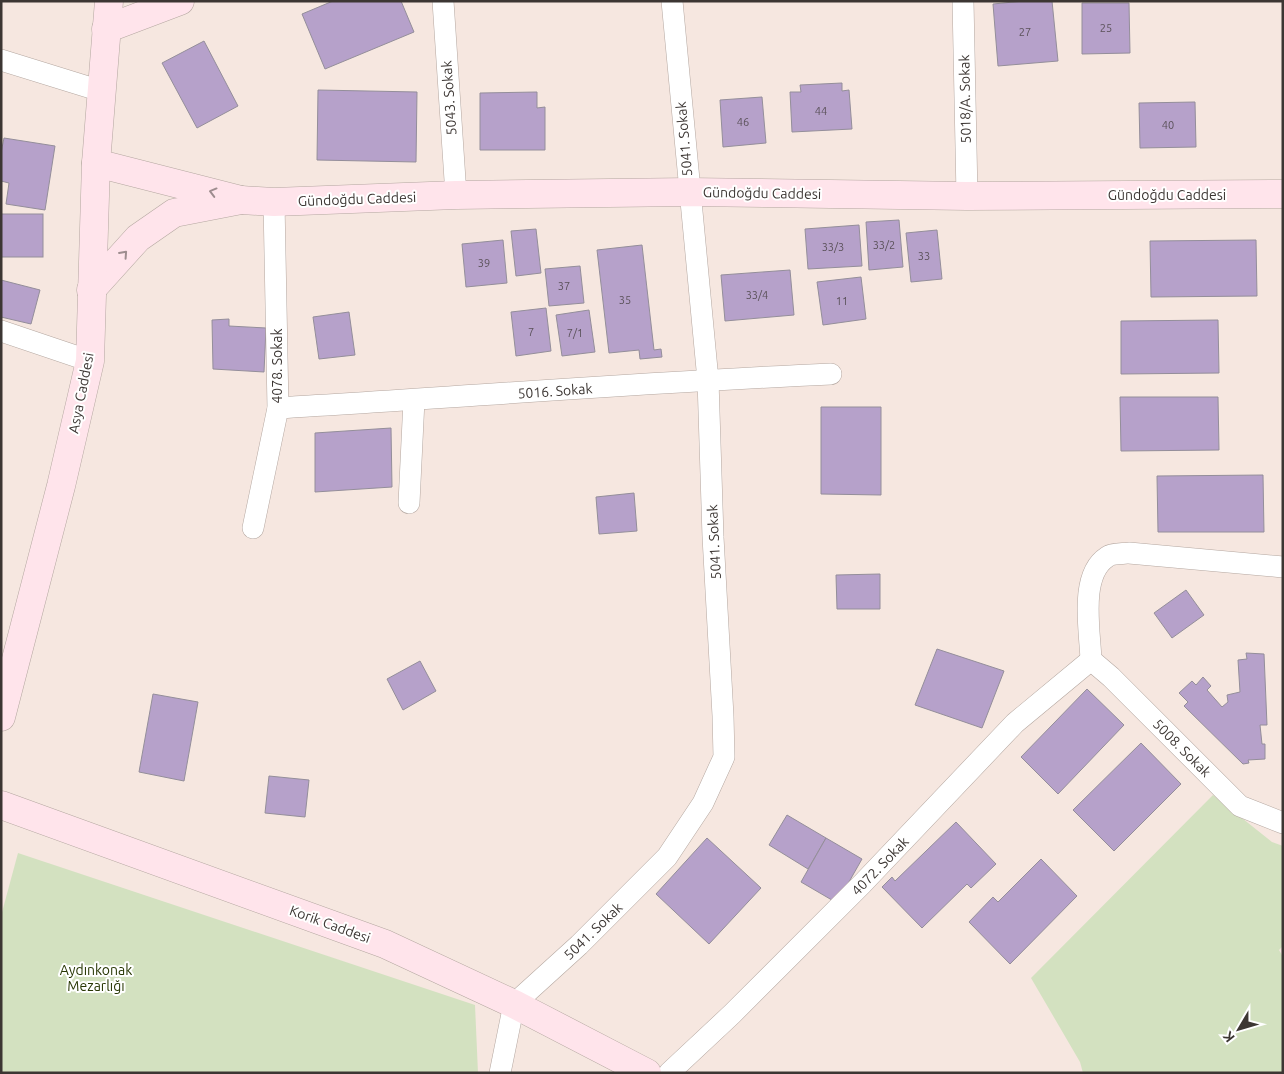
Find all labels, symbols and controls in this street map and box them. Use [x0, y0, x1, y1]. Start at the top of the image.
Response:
house number: 25 [1100, 22, 1112, 34]
house number: 27 [1019, 26, 1031, 38]
street label: 5018/A. Sokak [956, 54, 974, 144]
street label: 5043. Sokak [438, 60, 460, 136]
street label: 5041. Sokak [673, 101, 695, 177]
house number: 44 [815, 105, 827, 117]
house number: 46 [737, 116, 749, 128]
house number: 40 [1162, 119, 1174, 131]
street label: Gündoğdu Caddesi [703, 184, 821, 202]
street label: Gündoğdu Caddesi [1108, 187, 1226, 203]
one-way arrow [209, 188, 217, 198]
street label: Gündoğdu Caddesi [298, 189, 416, 209]
house number: 33/2 [873, 239, 895, 251]
house number: 33/3 [822, 241, 844, 253]
one-way arrow [118, 250, 127, 259]
house number: 33 [918, 250, 930, 262]
house number: 39 [478, 257, 490, 269]
house number: 37 [558, 280, 570, 292]
house number: 33/4 [746, 289, 768, 301]
house number: 35 [619, 294, 631, 306]
house number: 11 [836, 295, 848, 307]
house number: 7 [528, 326, 534, 338]
house number: 7/1 [567, 327, 583, 339]
street label: 4078. Sokak [269, 328, 285, 404]
street label: Asya Caddesi [65, 351, 97, 435]
street label: 5016. Sokak [517, 380, 593, 402]
street label: 5041. Sokak [704, 504, 724, 580]
street label: 5008. Sokak [1150, 716, 1214, 780]
street label: 4072. Sokak [848, 833, 912, 899]
street label: 5041. Sokak [560, 899, 626, 963]
street label: Korik Caddesi [287, 902, 373, 946]
park label: Aydınkonak Mezarlığı [60, 962, 132, 994]
north arrow [1214, 1004, 1264, 1054]
text: K [1219, 1028, 1238, 1046]

